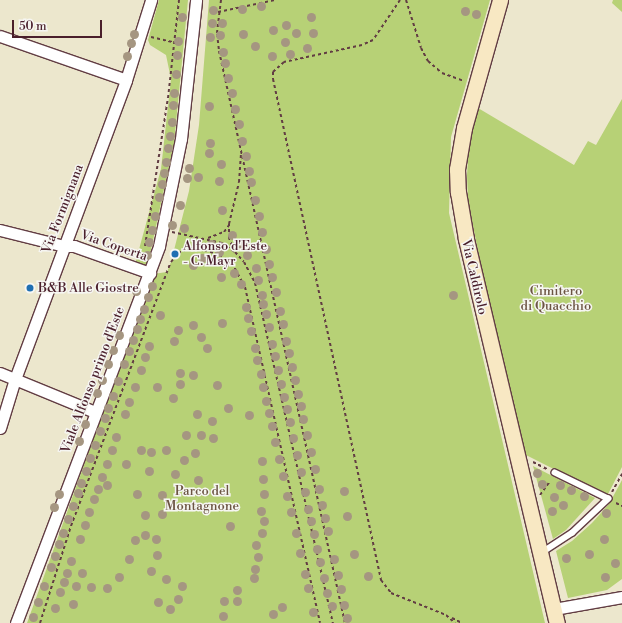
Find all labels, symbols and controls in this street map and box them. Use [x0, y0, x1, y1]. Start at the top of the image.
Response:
scale bar [14, 12, 104, 38]
text: 50 m [19, 19, 47, 34]
street label: Via Formignana [39, 162, 87, 256]
street label: Via Coperta [78, 227, 150, 265]
street label: Via Caldirolo [458, 238, 490, 316]
place label: Alfonso d'Este - C. Mayr [183, 239, 267, 270]
marker: Alfonso d'Este - C. Mayr [170, 249, 180, 259]
place label: B&B Alle Giostre [38, 280, 139, 296]
marker: B&B Alle Giostre [25, 283, 35, 293]
park label: Cimitero di Quacchio [521, 284, 591, 315]
street label: Viale Alfonso primo d'Este [58, 305, 128, 455]
park label: Parco del Montagnone [165, 484, 239, 515]

